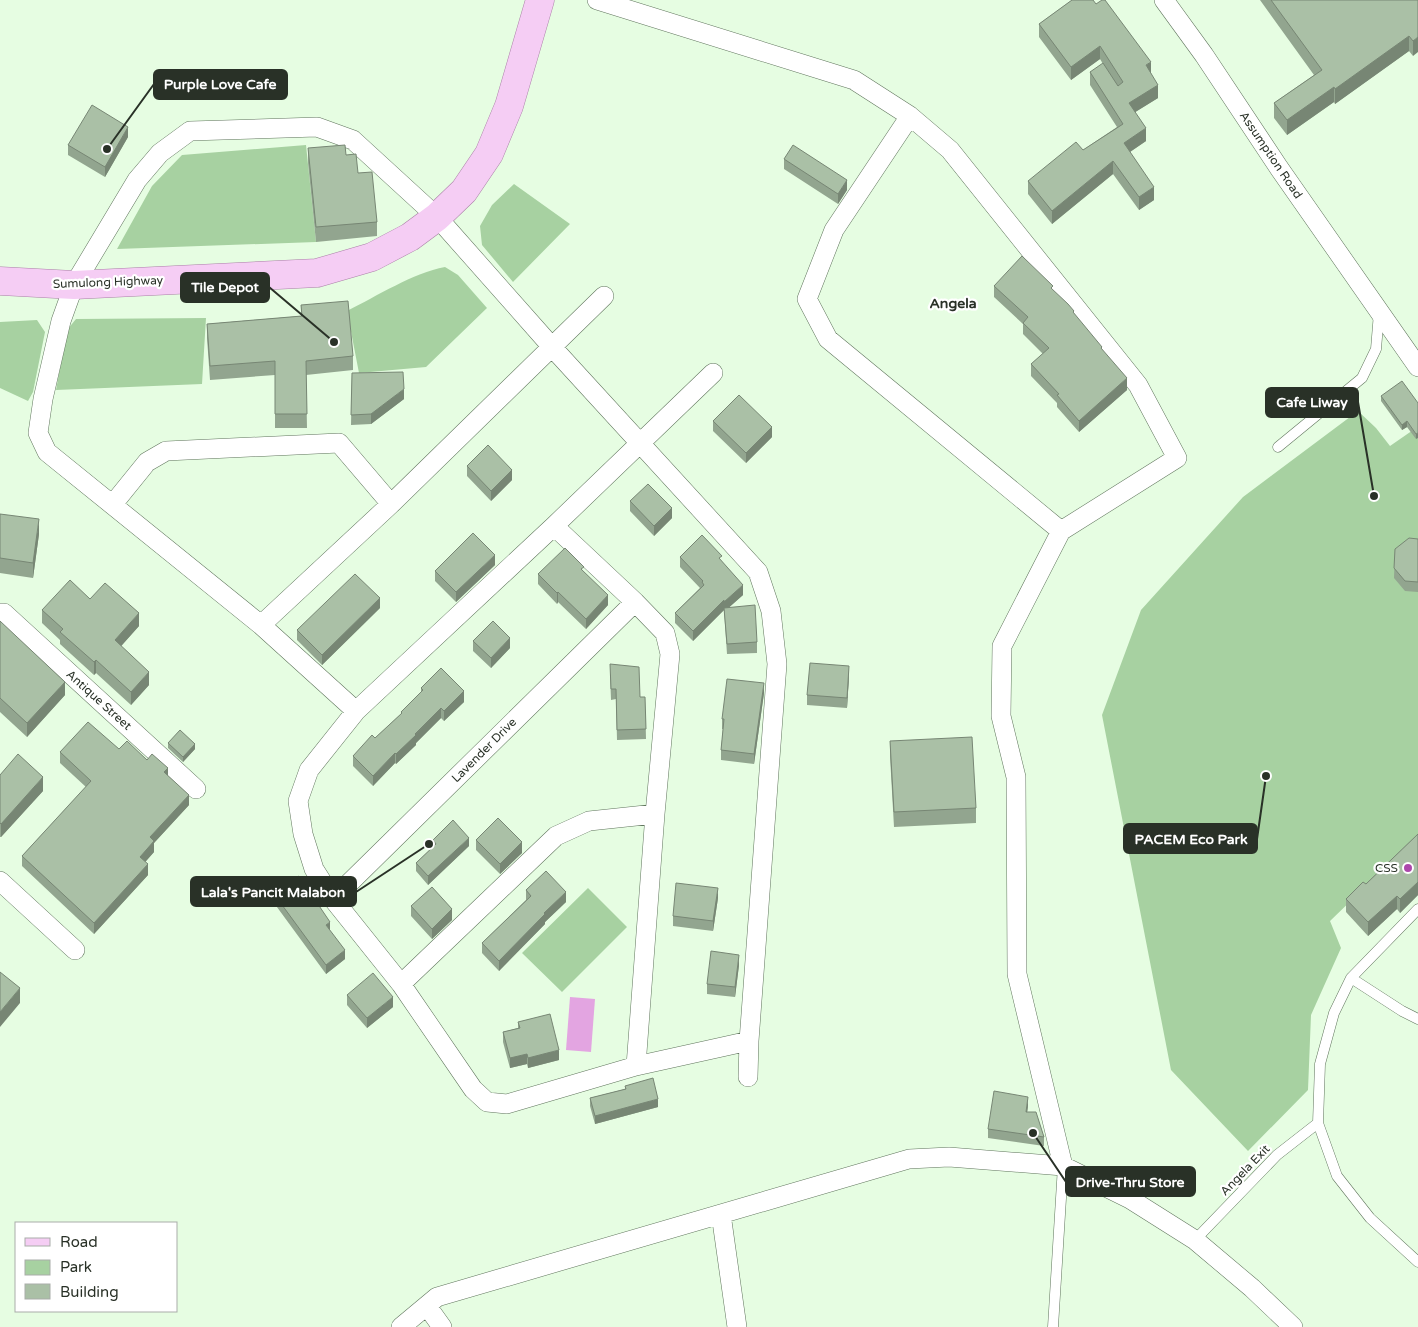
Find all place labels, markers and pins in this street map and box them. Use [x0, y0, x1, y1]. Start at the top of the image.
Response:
callout: Purple Love Cafe [154, 70, 287, 99]
callout: Tile Depot [181, 273, 269, 302]
callout: Cafe Liway [1266, 388, 1358, 417]
callout: PACEM Eco Park [1124, 824, 1257, 853]
place label: CSS [1375, 861, 1398, 875]
marker: CSS [1402, 862, 1414, 874]
callout: Lala's Pancit Malabon [191, 877, 356, 906]
callout: Drive-Thru Store [1066, 1167, 1195, 1196]

